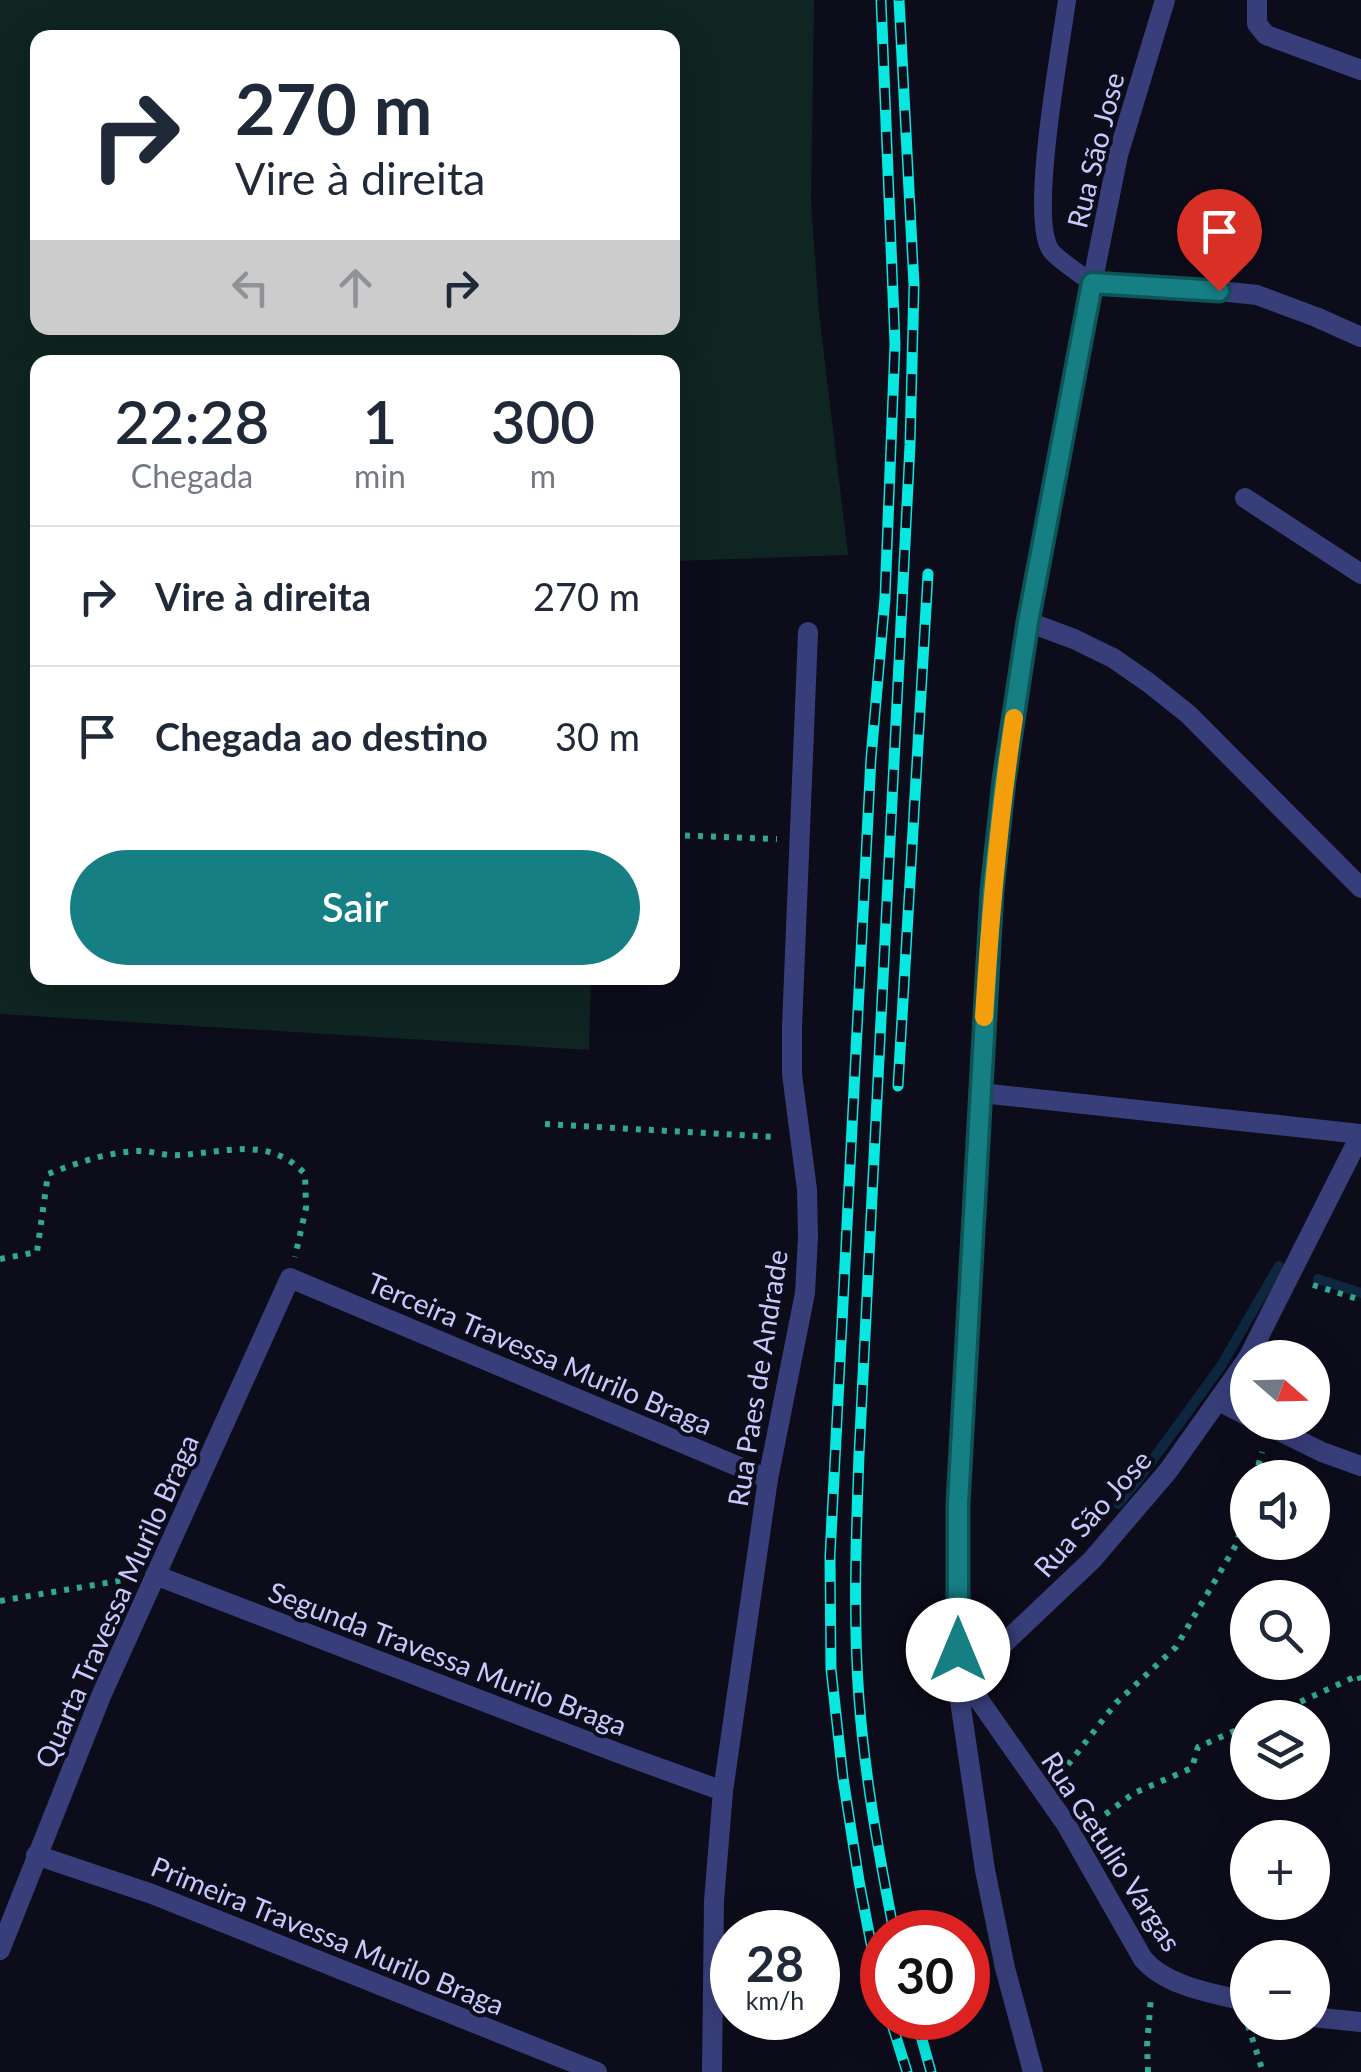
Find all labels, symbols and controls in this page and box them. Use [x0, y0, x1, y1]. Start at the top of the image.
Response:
text: 270 m [235, 66, 432, 150]
street label: Rua São Jose [1059, 69, 1131, 231]
icon: right [70, 70, 200, 200]
text: Vire à direita [235, 151, 485, 205]
pin [1177, 189, 1262, 292]
icon: arrive [1192, 204, 1247, 259]
icon: left [223, 260, 278, 315]
icon: ahead [328, 260, 383, 315]
icon: right [433, 260, 488, 315]
text: 22:28 [115, 385, 269, 457]
text: 1 [363, 385, 397, 457]
text: 300 [491, 385, 595, 457]
text: Chegada [131, 456, 253, 495]
text: min [354, 456, 406, 495]
text: m [530, 456, 556, 495]
icon: right [70, 569, 125, 624]
text: Vire à direita [155, 573, 371, 619]
text: 270 m [533, 573, 640, 619]
icon: arrive [70, 709, 125, 764]
text: Chegada ao destino [155, 713, 488, 759]
text: 30 m [555, 713, 640, 759]
button: Sair [70, 850, 640, 965]
street label: Rua Paes de Andrade [720, 1247, 794, 1509]
street label: Terceira Travessa Murilo Braga [362, 1265, 718, 1441]
north arrow [1230, 1340, 1330, 1440]
map controls [1230, 1340, 1330, 2040]
street label: Quarta Travessa Murilo Braga [27, 1429, 205, 1773]
street label: Rua São Jose [1026, 1443, 1158, 1583]
button: sound [1230, 1460, 1330, 1560]
street label: Segunda Travessa Murilo Braga [264, 1574, 632, 1742]
button: search [1230, 1580, 1330, 1680]
position arrow [906, 1598, 1010, 1702]
button: layers [1230, 1700, 1330, 1800]
street label: Rua Getulio Vargas [1035, 1745, 1189, 1957]
button: + [1230, 1820, 1330, 1920]
street label: Primeira Travessa Murilo Braga [147, 1849, 509, 2021]
speed limit sign: 30 [860, 1910, 990, 2040]
text: 28 [746, 1933, 804, 1993]
button: − [1230, 1940, 1330, 2040]
text: km/h [746, 1985, 804, 2015]

